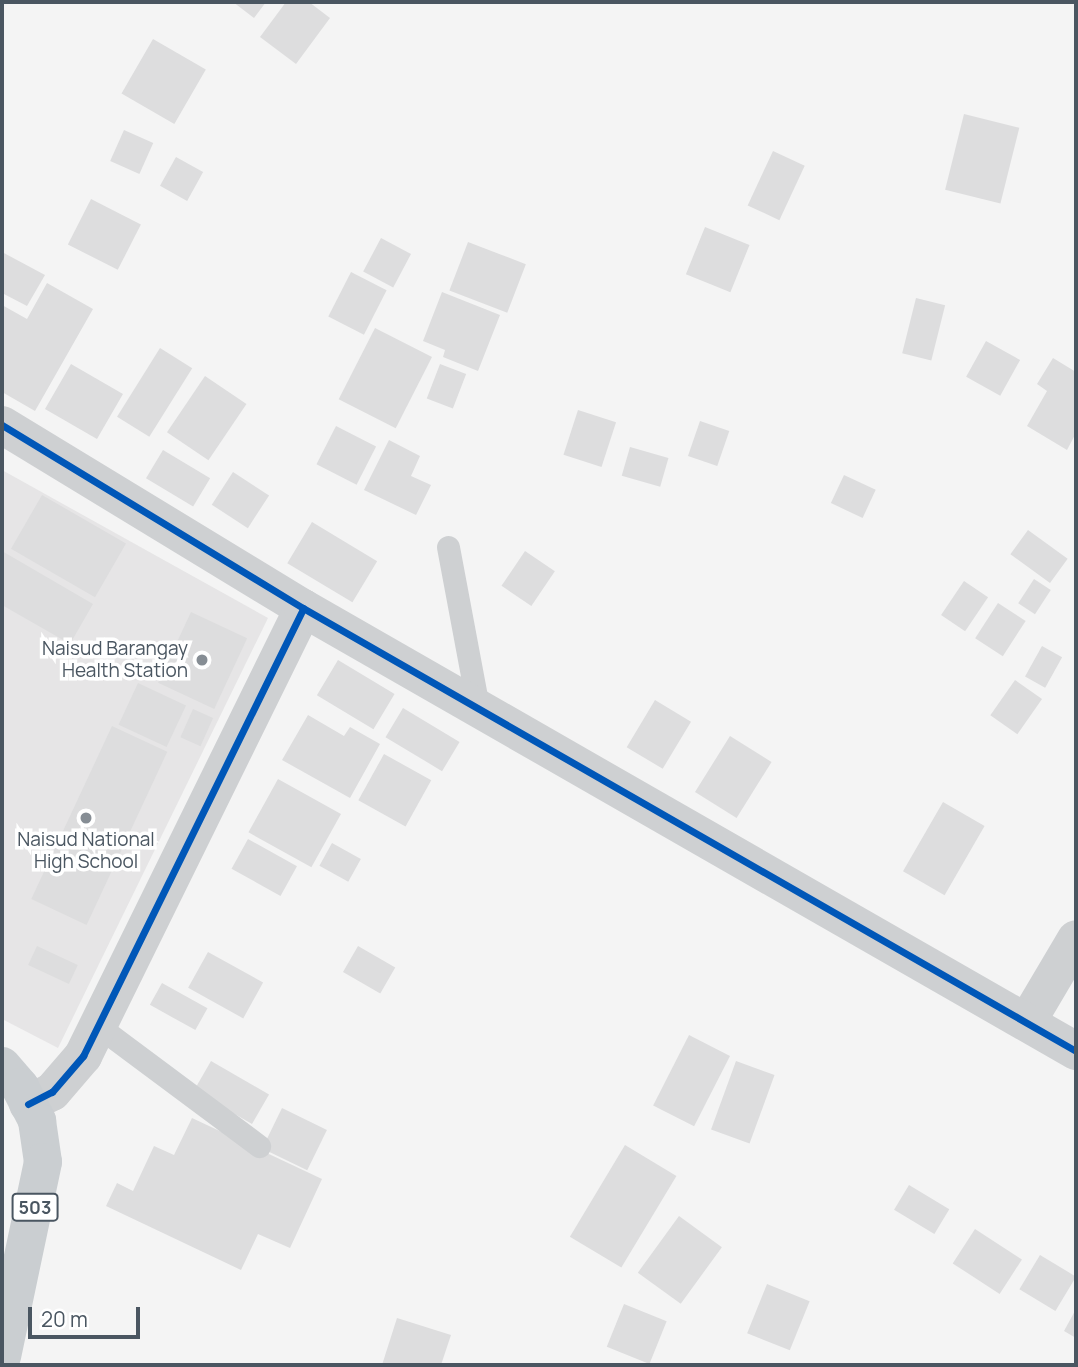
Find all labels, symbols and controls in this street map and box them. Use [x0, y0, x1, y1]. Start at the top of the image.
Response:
place label: Naisud Barangay Health Station [42, 638, 188, 682]
marker: Naisud Barangay Health Station [194, 652, 210, 668]
marker: Naisud National High School [78, 810, 94, 826]
place label: Naisud National High School [17, 829, 155, 873]
road number: 503 [10, 1192, 60, 1222]
scale bar [32, 1294, 144, 1338]
text: 20 m [41, 1305, 88, 1333]

